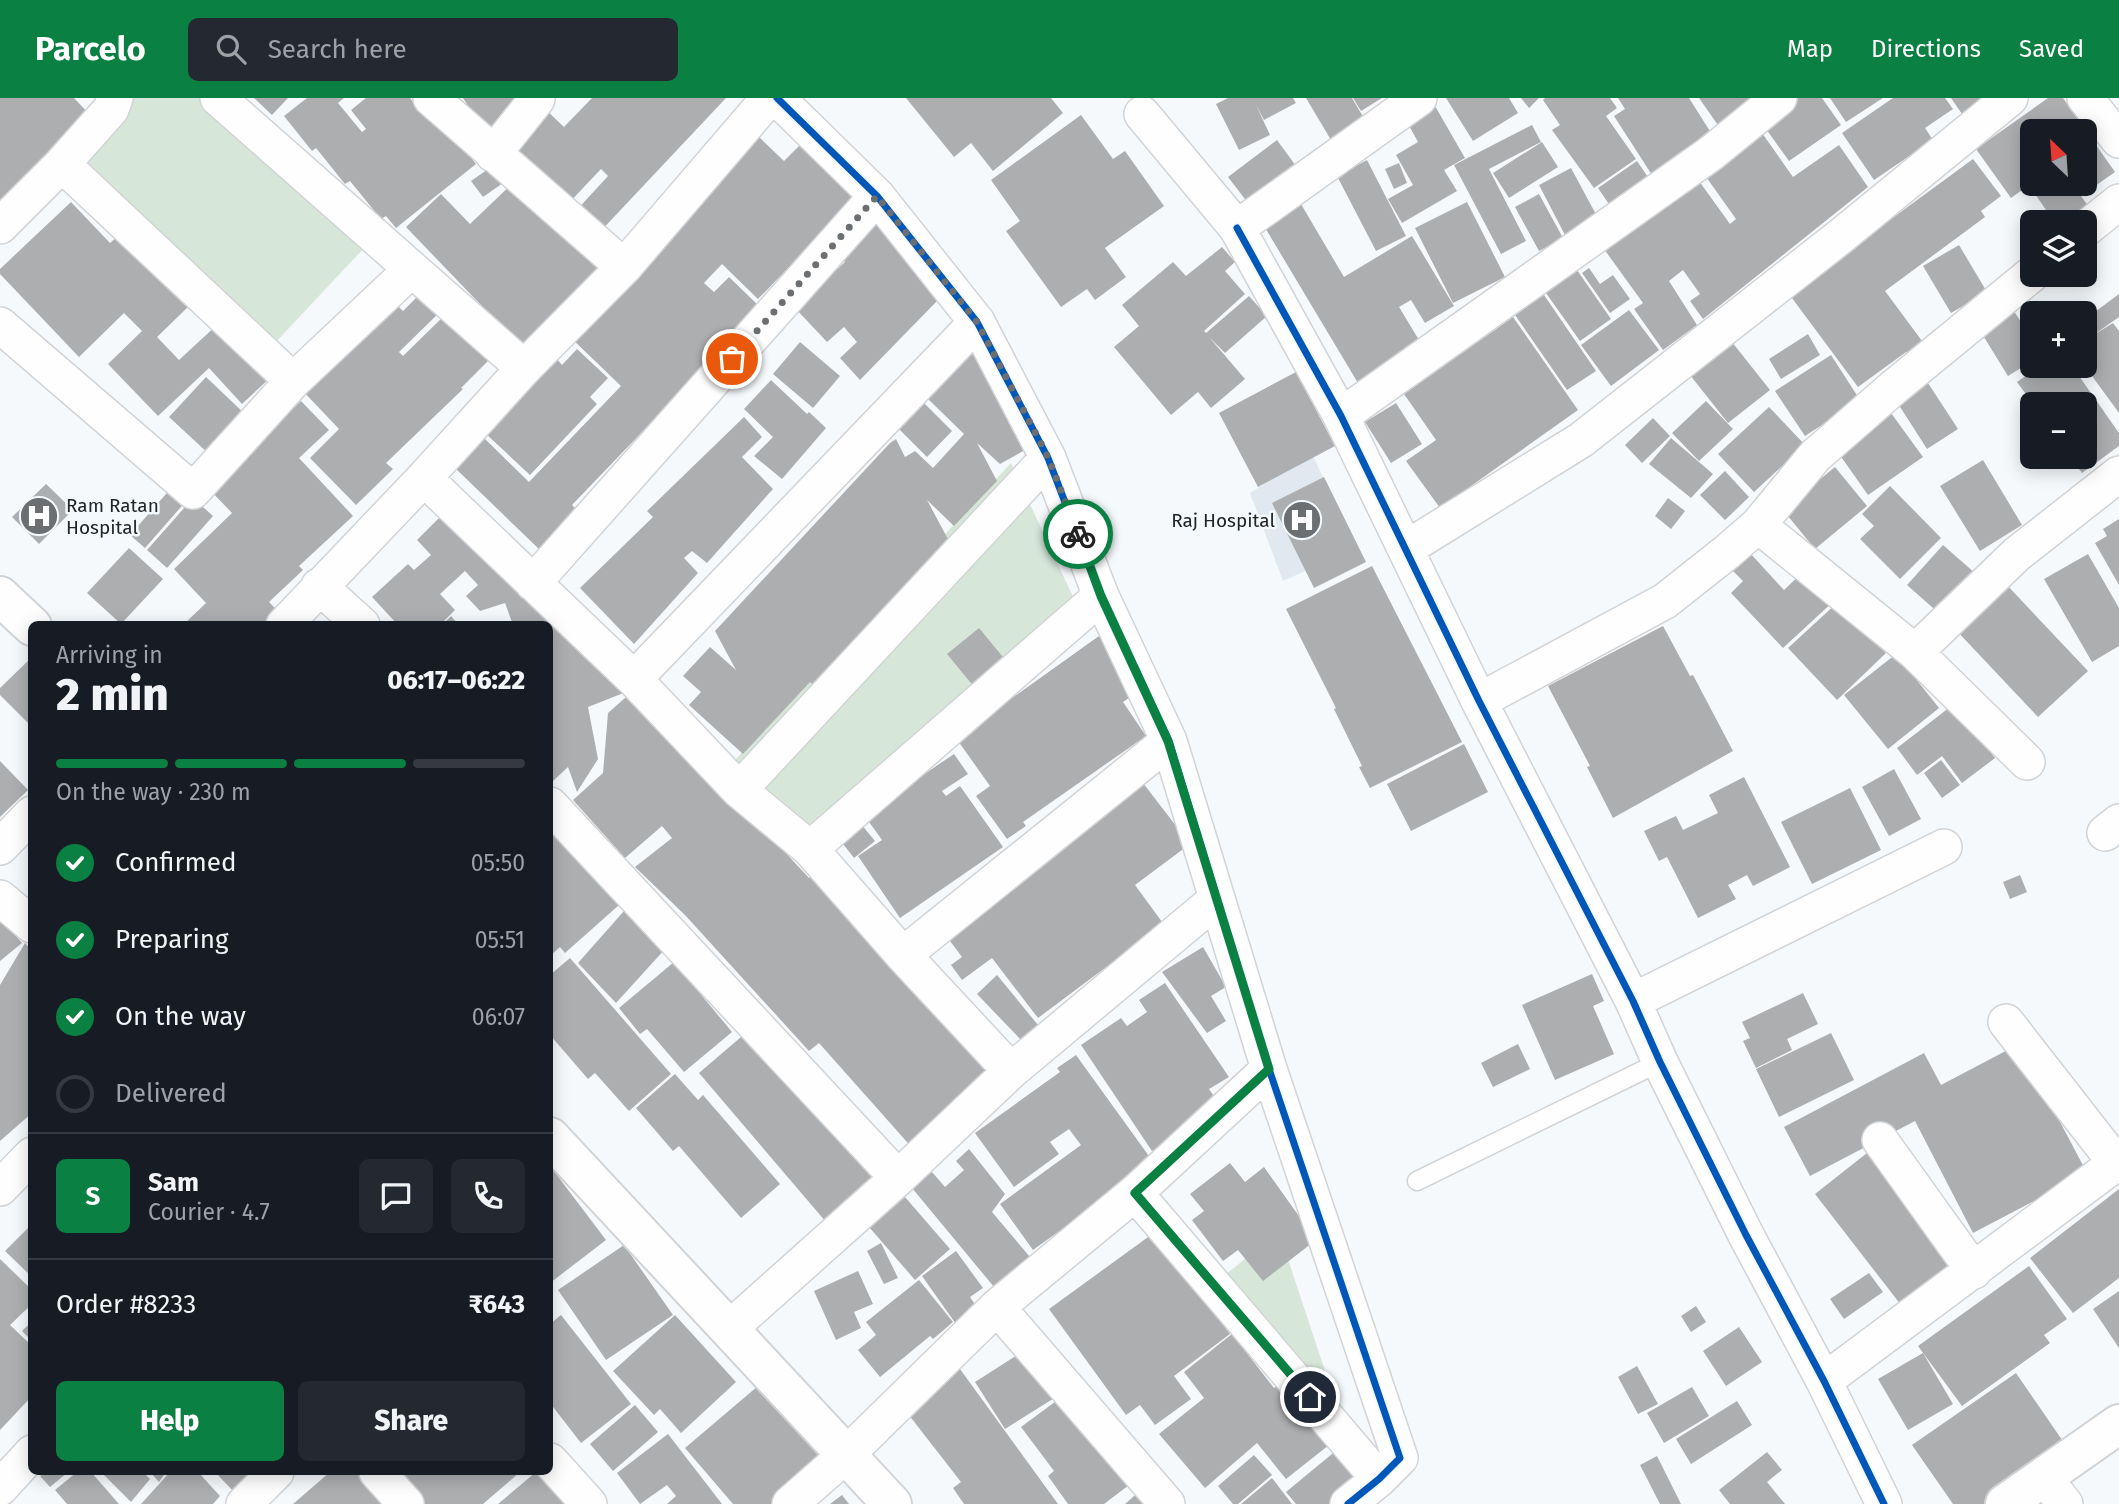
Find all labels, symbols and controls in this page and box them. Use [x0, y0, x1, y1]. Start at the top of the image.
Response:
search box [188, 18, 678, 81]
text: Parcelo [35, 29, 146, 69]
icon: search [212, 30, 250, 68]
text: Search here [268, 34, 407, 65]
text: Map [1787, 35, 1833, 63]
text: Directions [1871, 35, 1981, 63]
text: Saved [2019, 35, 2084, 63]
north arrow [2020, 119, 2096, 196]
map controls [2020, 119, 2097, 469]
button: layers [2020, 210, 2097, 287]
button: + [2020, 301, 2097, 378]
pin [702, 329, 762, 389]
icon: bag [713, 340, 751, 378]
button: − [2020, 392, 2097, 469]
place label: Ram Ratan Hospital [66, 494, 159, 539]
hospital icon: Ram Ratan Hospital [18, 495, 60, 537]
courier [1043, 499, 1113, 569]
hospital icon: Raj Hospital [1281, 499, 1323, 541]
place label: Raj Hospital [1171, 509, 1275, 532]
icon: bike [1059, 515, 1097, 553]
text: Arriving in [56, 641, 163, 669]
text: 06:17–06:22 [387, 665, 525, 696]
text: 2 min [56, 667, 169, 722]
text: On the way · 230 m [56, 778, 251, 806]
icon: check [56, 844, 94, 882]
text: Confirmed [115, 847, 236, 878]
text: 05:50 [471, 849, 525, 877]
icon: check [56, 921, 94, 959]
text: Preparing [115, 924, 228, 955]
text: 05:51 [475, 926, 525, 954]
icon: check [56, 998, 94, 1036]
text: On the way [115, 1001, 246, 1032]
text: 06:07 [472, 1003, 525, 1031]
text: Delivered [115, 1078, 227, 1109]
button: chat [359, 1159, 433, 1233]
button: phone [451, 1159, 525, 1233]
text: Sam [148, 1167, 199, 1198]
text: S [86, 1181, 100, 1212]
text: Courier · 4.7 [148, 1198, 270, 1226]
text: Order #8233 [56, 1289, 196, 1320]
text: ₹643 [468, 1289, 525, 1320]
pin [1280, 1367, 1340, 1427]
icon: home [1291, 1378, 1329, 1416]
button: Help [56, 1381, 284, 1461]
button: Share [298, 1381, 525, 1461]

